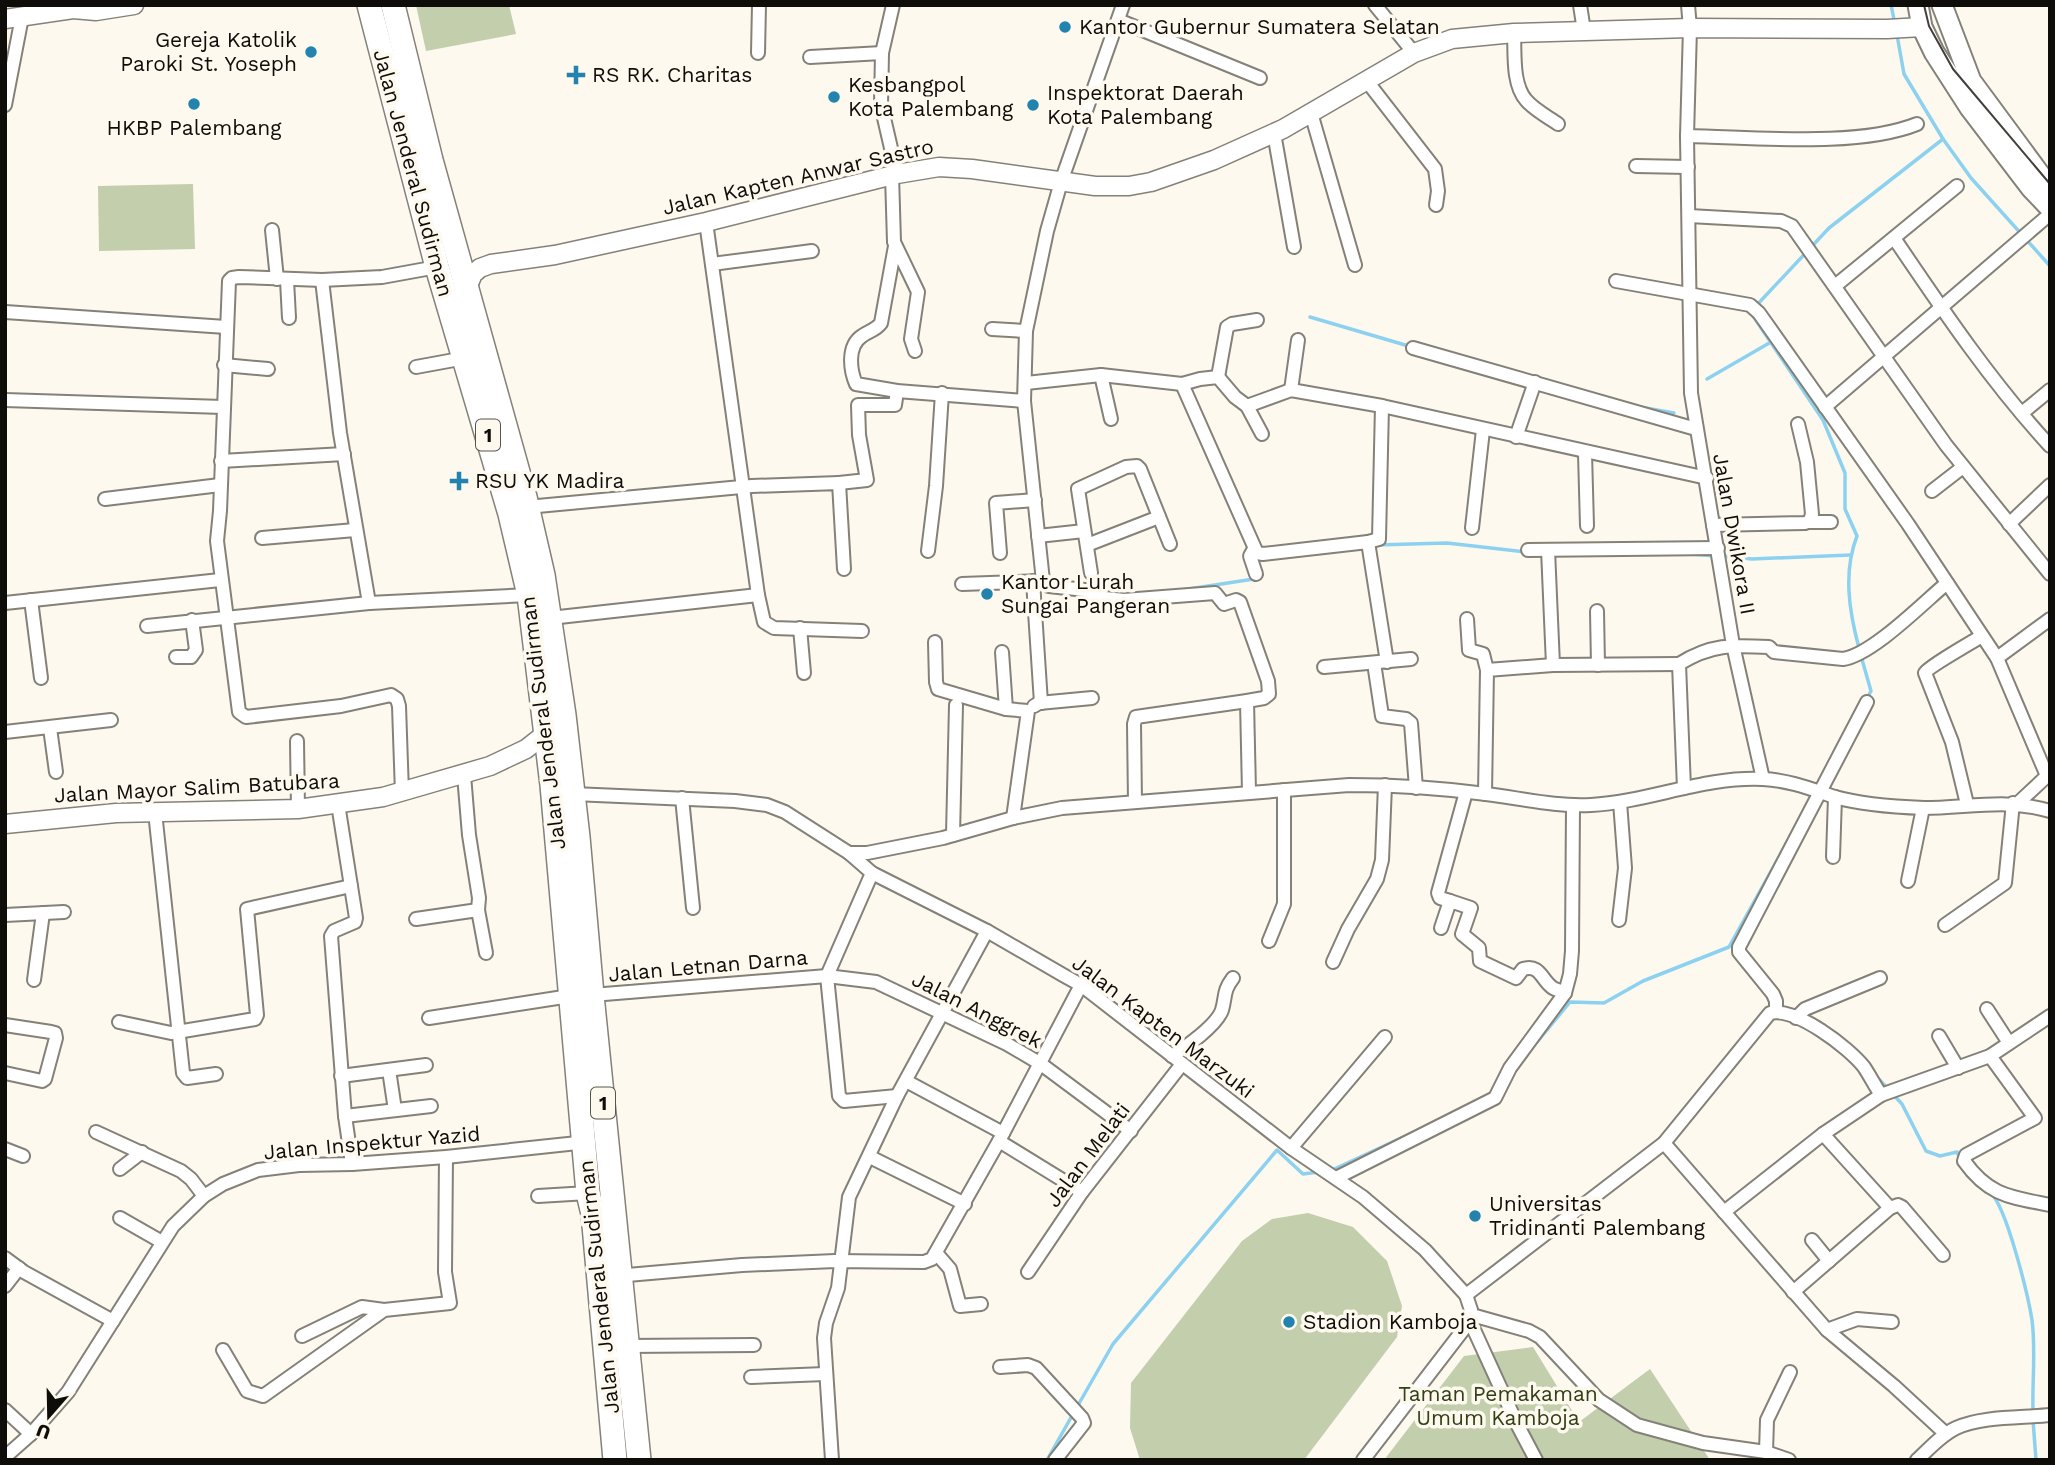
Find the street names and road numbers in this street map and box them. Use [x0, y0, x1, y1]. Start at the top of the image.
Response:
street label: Jalan Jenderal Sudirman [368, 46, 459, 299]
street label: Jalan Kapten Anwar Sastro [660, 133, 936, 220]
road number: 1 [476, 420, 500, 450]
street label: Jalan Dwikora II [1708, 451, 1761, 617]
street label: Jalan Jenderal Sudirman [515, 595, 570, 851]
street label: Jalan Mayor Salim Batubara [53, 768, 341, 807]
street label: Jalan Letnan Darna [607, 944, 809, 987]
street label: Jalan Kapten Marzuki [1067, 950, 1259, 1103]
street label: Jalan Anggrek [908, 966, 1046, 1053]
road number: 1 [591, 1088, 615, 1119]
street label: Jalan Melati [1040, 1098, 1135, 1212]
street label: Jalan Inspektur Yazid [263, 1121, 481, 1164]
street label: Jalan Jenderal Sudirman [573, 1159, 624, 1415]

